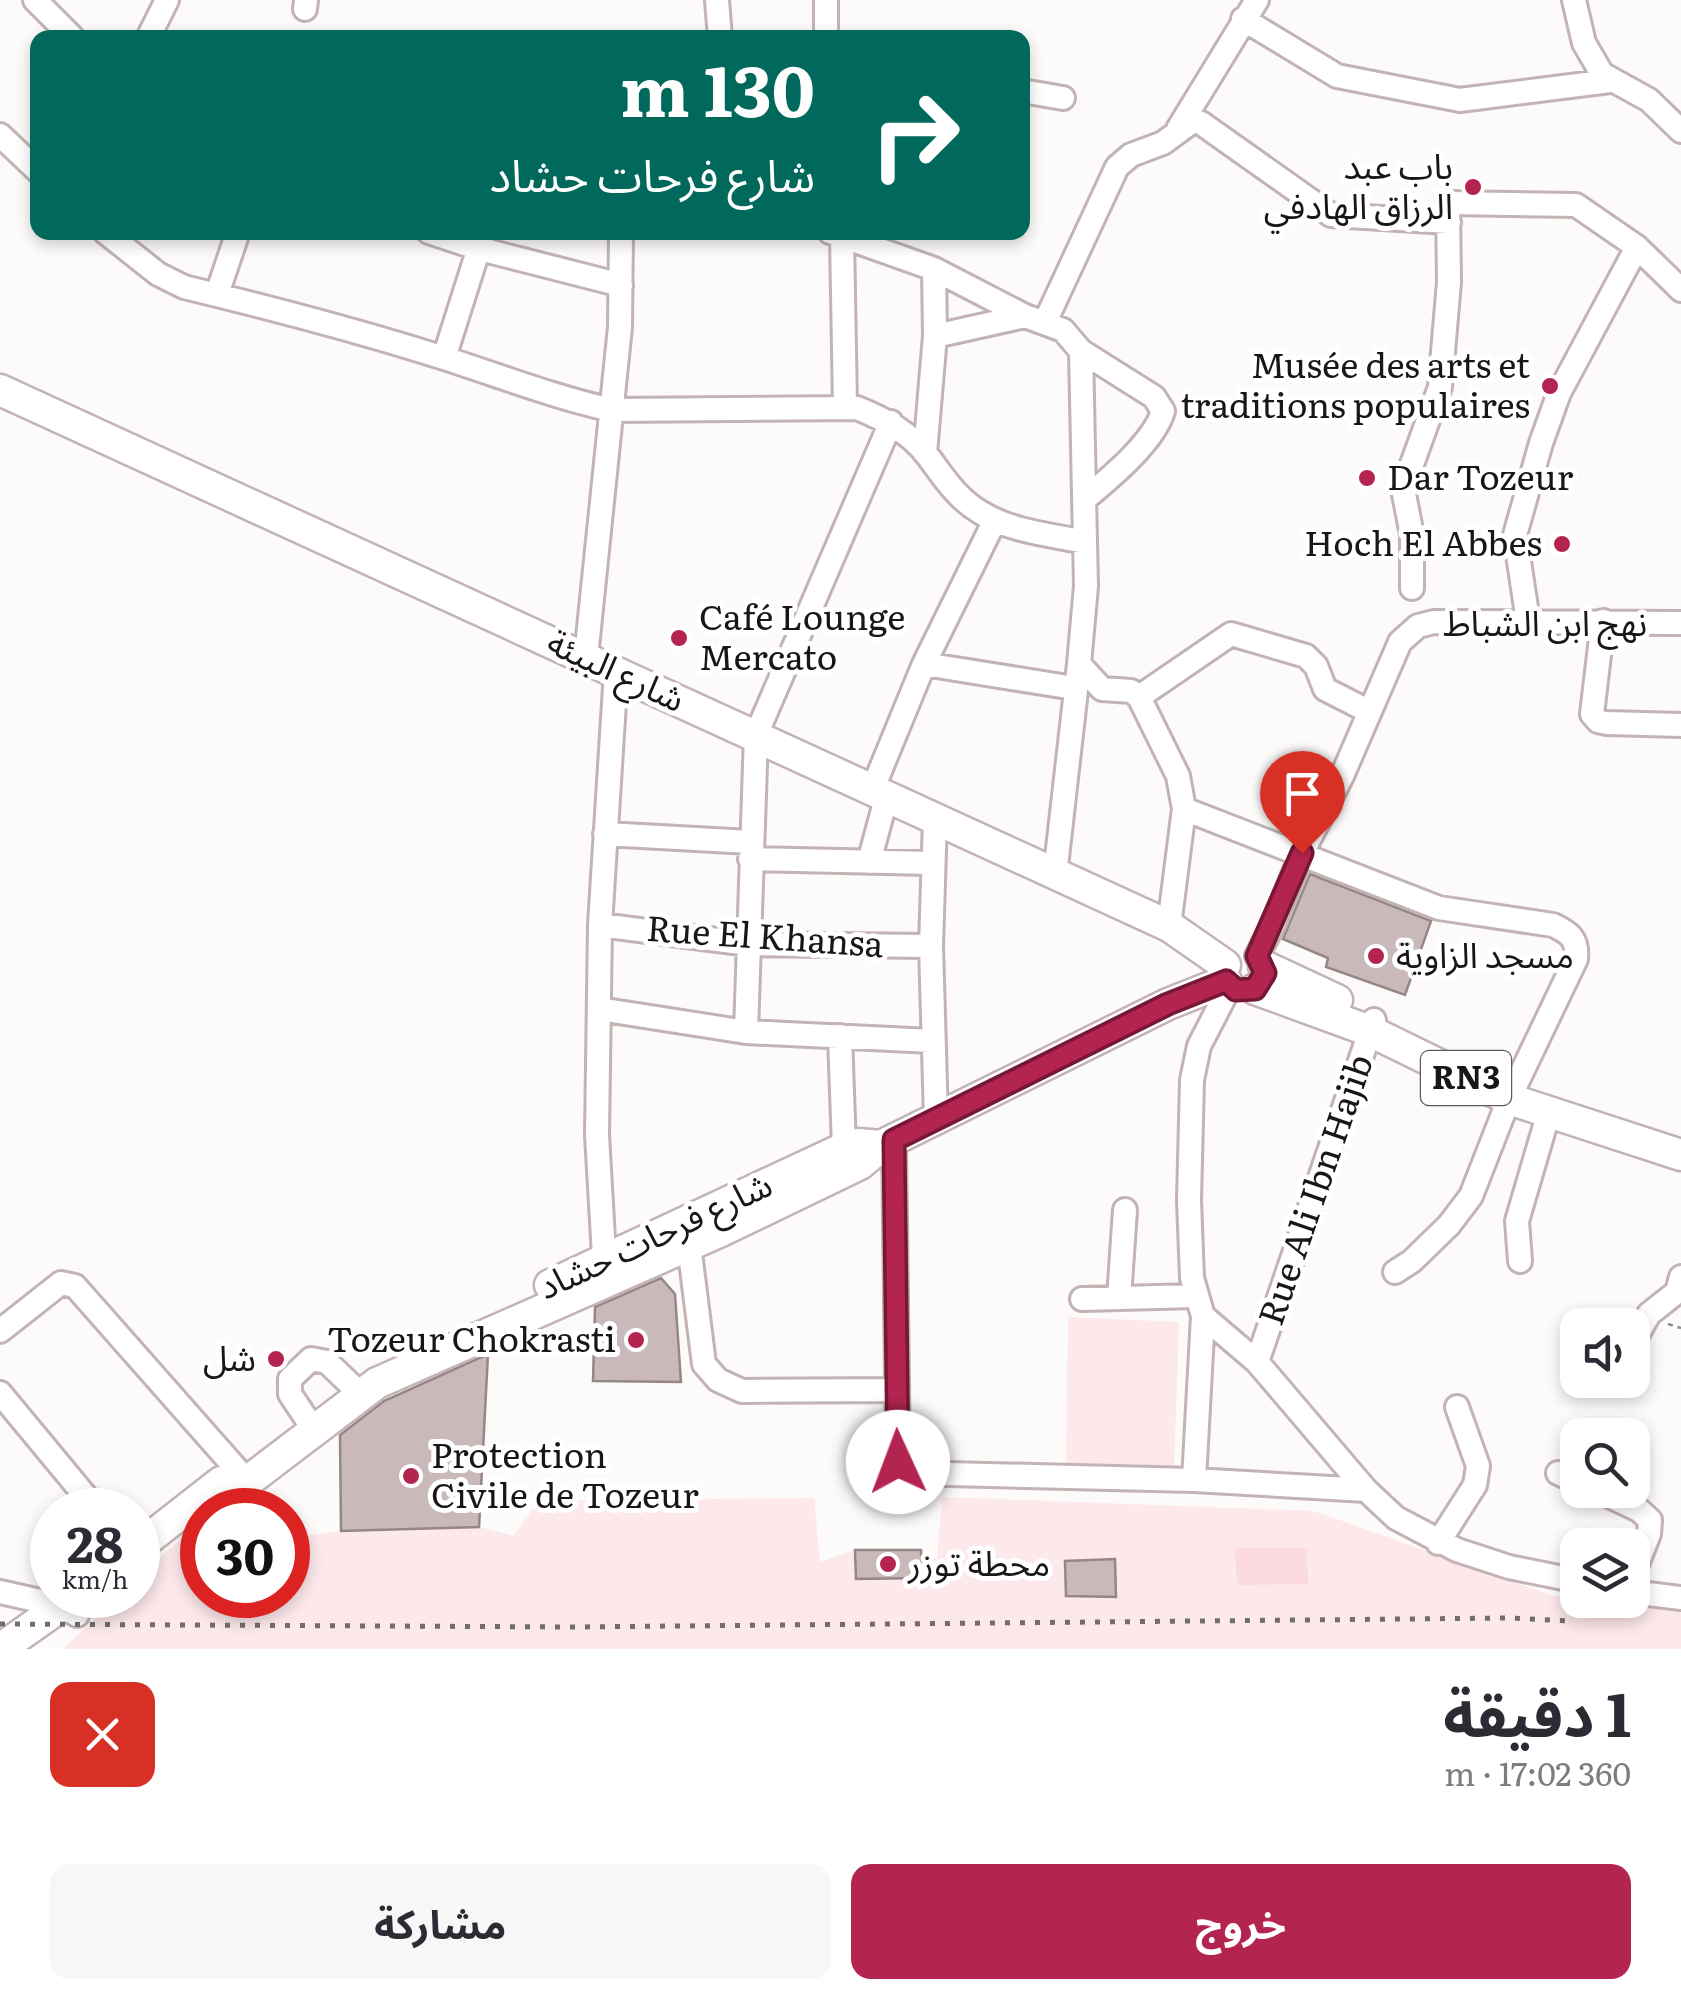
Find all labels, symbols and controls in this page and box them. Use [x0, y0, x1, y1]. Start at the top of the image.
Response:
text: 130 m [620, 35, 815, 139]
icon: right [850, 70, 980, 200]
place label: باب عبد الرزاق الهادفي [1264, 138, 1453, 234]
text: شارع فرحات حشاد [490, 139, 815, 206]
marker: باب عبد الرزاق الهادفي [1462, 176, 1484, 198]
place label: Musée des arts et traditions populaires [1180, 337, 1530, 429]
marker: Musée des arts et traditions populaires [1539, 375, 1561, 397]
place label: Dar Tozeur [1387, 449, 1574, 501]
marker: Dar Tozeur [1356, 467, 1378, 489]
place label: Hoch El Abbes [1304, 515, 1542, 567]
marker: Hoch El Abbes [1551, 533, 1573, 555]
place label: Café Lounge Mercato [699, 589, 905, 681]
street label: نهج ابن الشباط [1443, 595, 1647, 650]
street label: شارع البيئة [539, 614, 695, 726]
marker: Café Lounge Mercato [668, 627, 690, 649]
pin [1260, 751, 1345, 854]
icon: arrive [1275, 766, 1330, 821]
street label: Rue El Khansa [645, 900, 886, 968]
place label: مسجد الزاوية [1396, 927, 1574, 979]
marker: مسجد الزاوية [1365, 945, 1387, 967]
street label: Rue Ali Ibn Hajib [1242, 1047, 1384, 1331]
road number: RN3 [1421, 1051, 1511, 1105]
street label: شارع فرحات حشاد [528, 1156, 781, 1313]
map controls [1560, 1308, 1650, 1618]
button: sound [1560, 1308, 1650, 1398]
place label: Tozeur Chokrasti [327, 1311, 616, 1363]
marker: Tozeur Chokrasti [625, 1329, 647, 1351]
place label: شل [203, 1330, 256, 1382]
marker: شل [265, 1348, 287, 1370]
position arrow [846, 1410, 950, 1514]
button: search [1560, 1418, 1650, 1508]
place label: Protection Civile de Tozeur [431, 1427, 699, 1519]
marker: Protection Civile de Tozeur [400, 1465, 422, 1487]
speed limit sign: 30 [180, 1488, 310, 1618]
text: 28 [67, 1504, 123, 1578]
button: layers [1560, 1528, 1650, 1618]
place label: محطة توزر [907, 1535, 1050, 1587]
marker: محطة توزر [877, 1553, 899, 1575]
text: km/h [62, 1560, 128, 1597]
text: 1 دقيقة [1443, 1666, 1631, 1755]
button: close [50, 1682, 155, 1787]
text: 360 m · 17:02 [1444, 1748, 1631, 1796]
button: مشاركة [50, 1864, 831, 1979]
button: خروج [851, 1864, 1631, 1979]

